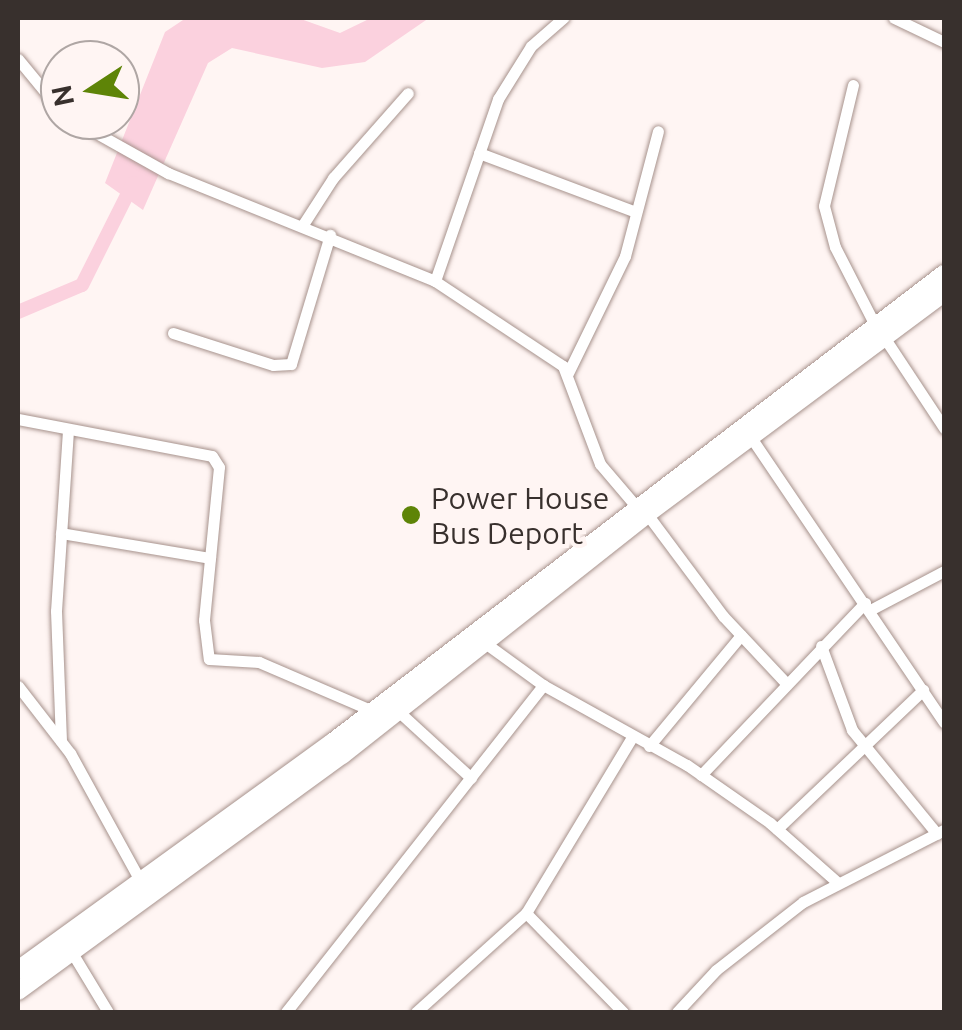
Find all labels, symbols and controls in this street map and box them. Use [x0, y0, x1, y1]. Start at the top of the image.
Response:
north arrow [40, 40, 140, 140]
text: N [45, 82, 79, 109]
place label: Power House Bus Deport [431, 480, 609, 550]
marker: Power House Bus Deport [400, 504, 422, 526]

